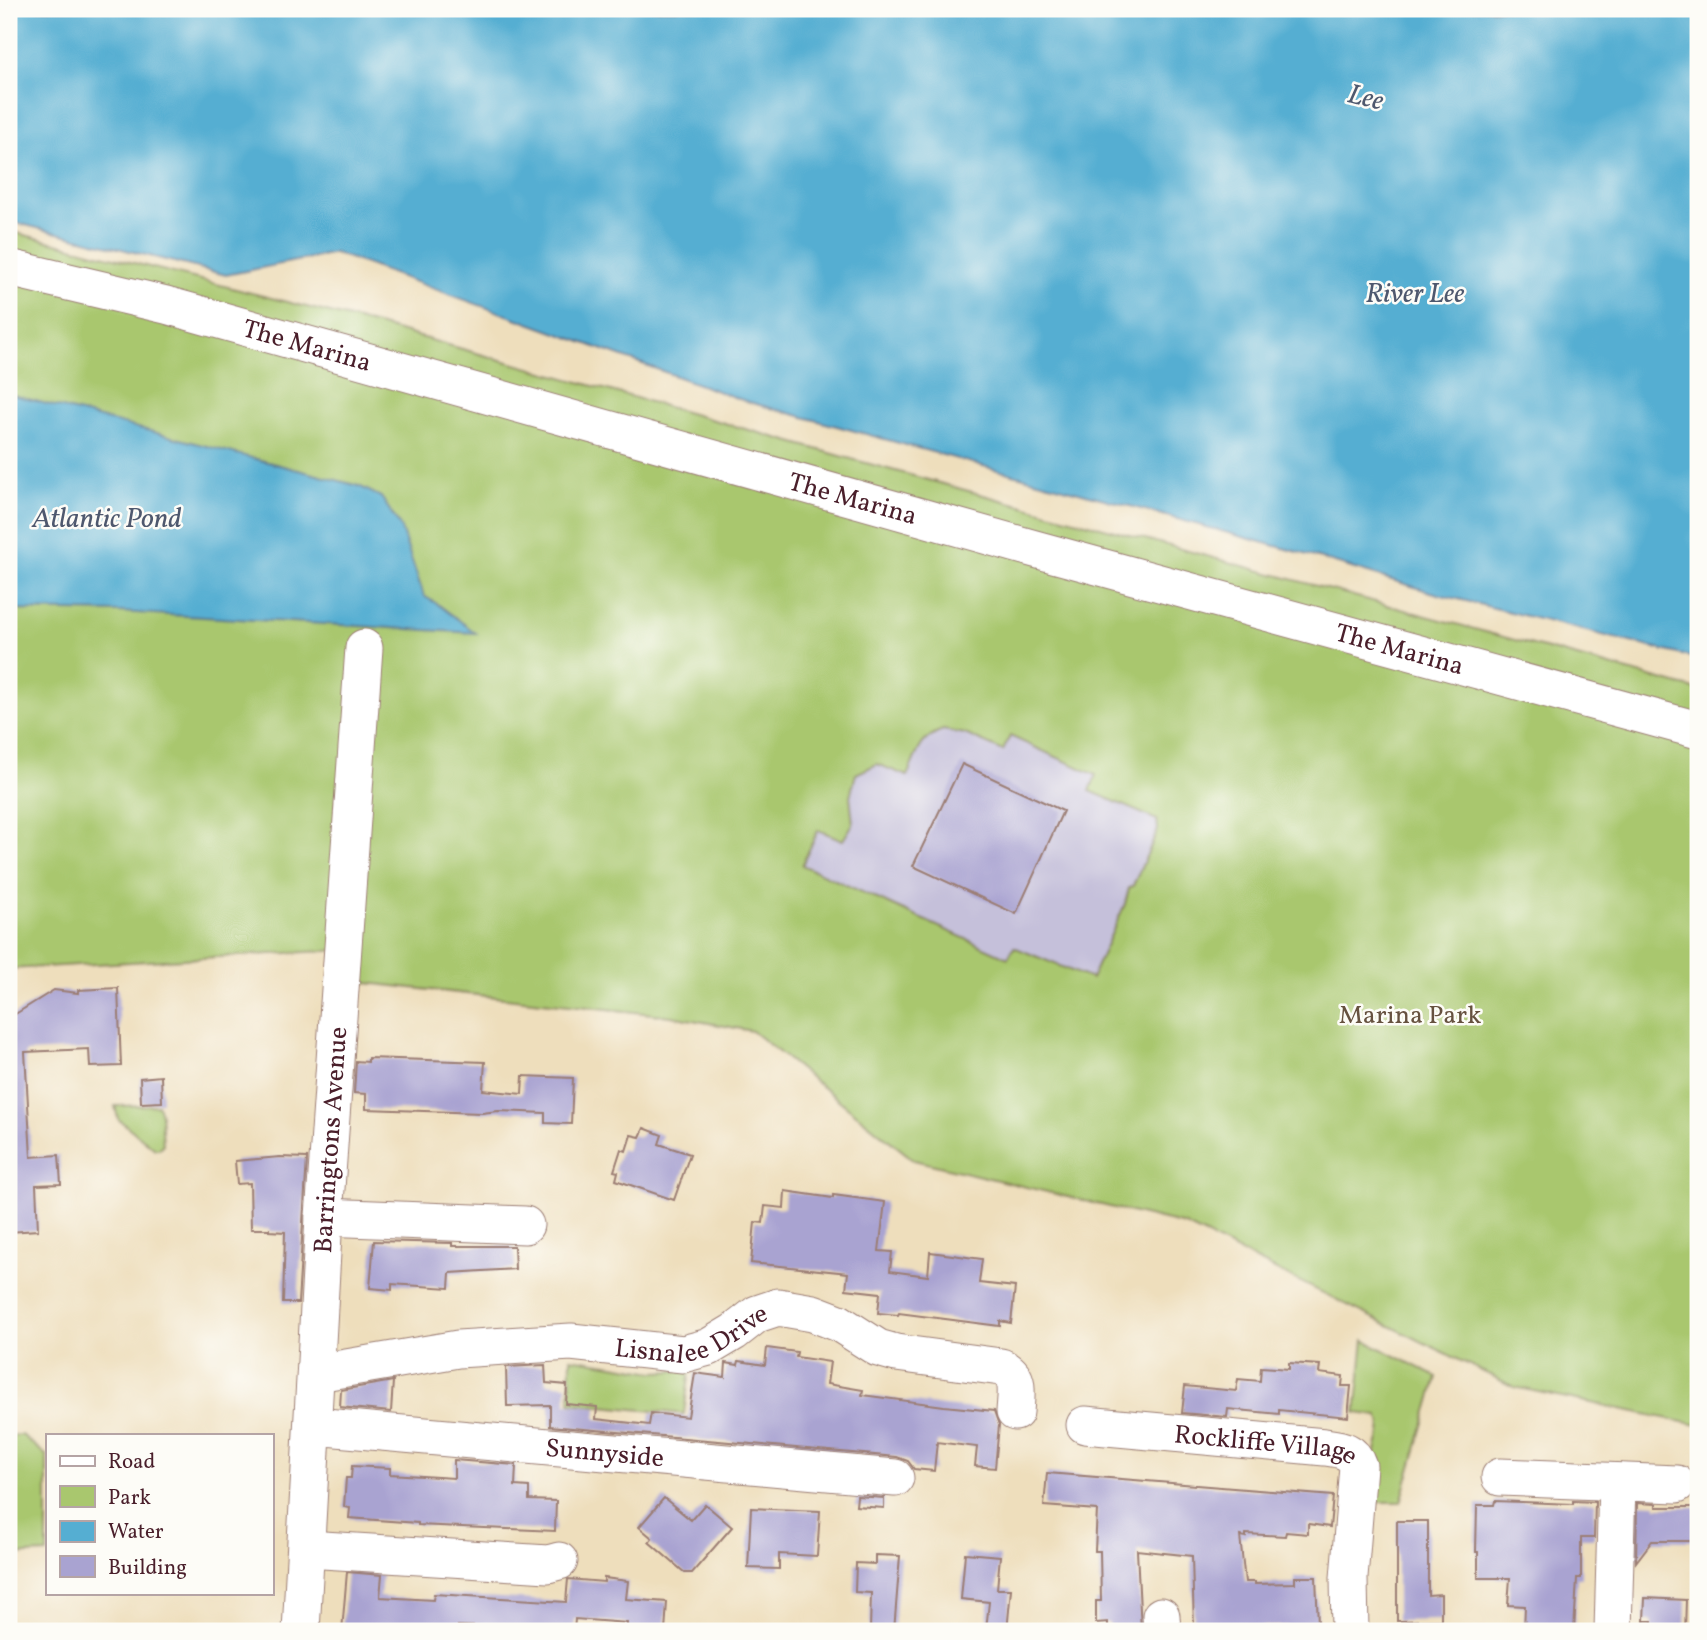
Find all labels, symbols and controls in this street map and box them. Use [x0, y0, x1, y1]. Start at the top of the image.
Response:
water label: Lee [1343, 75, 1387, 122]
water label: River Lee [1366, 275, 1464, 314]
street label: The Marina [238, 311, 375, 382]
street label: The Marina [784, 465, 921, 535]
water label: Atlantic Pond [31, 500, 182, 539]
street label: The Marina [1331, 616, 1468, 685]
park label: Marina Park [1339, 998, 1481, 1034]
street label: Barringtons Avenue [306, 1025, 357, 1254]
street label: Lisnalee Drive [613, 1296, 772, 1374]
street label: Rockliffe Village [1173, 1417, 1366, 1474]
street label: Sunnyside [544, 1431, 666, 1477]
legend [46, 1434, 273, 1594]
text: Road [108, 1448, 155, 1477]
text: Park [108, 1484, 151, 1513]
text: Water [108, 1518, 164, 1547]
text: Building [108, 1554, 187, 1583]

